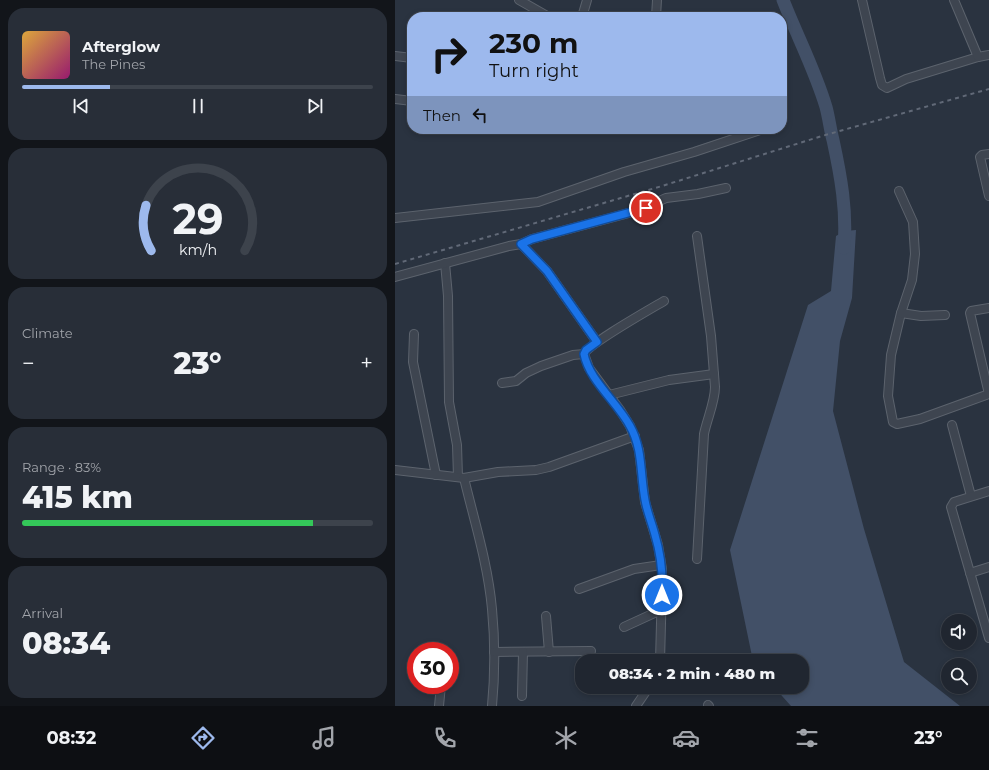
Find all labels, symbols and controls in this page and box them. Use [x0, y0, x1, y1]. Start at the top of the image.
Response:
text: 230 m [489, 26, 578, 60]
icon: right [423, 28, 475, 80]
text: Afterglow [82, 37, 160, 56]
text: The Pines [82, 56, 145, 72]
text: Turn right [489, 60, 579, 82]
icon: previous [70, 95, 92, 117]
icon: pause [187, 95, 209, 117]
icon: next [304, 95, 326, 117]
icon: left [469, 104, 491, 126]
text: Then [423, 106, 461, 125]
pin [629, 191, 663, 225]
text: 29 [172, 194, 223, 244]
icon: arrive [635, 197, 657, 219]
text: km/h [178, 241, 217, 259]
text: Climate [22, 325, 73, 341]
text: 23° [173, 345, 222, 382]
text: − [22, 350, 35, 377]
text: + [360, 350, 373, 377]
text: Range · 83% [22, 459, 101, 475]
text: 415 km [22, 479, 133, 516]
position arrow [641, 574, 683, 616]
text: Arrival [22, 605, 63, 621]
map controls [941, 614, 977, 694]
button: sound [941, 614, 977, 650]
text: 08:34 [22, 625, 110, 662]
speed limit sign: 30 [407, 642, 459, 694]
button: search [941, 658, 977, 694]
text: 08:34 · 2 min · 480 m [609, 664, 775, 683]
icon: directions [189, 724, 217, 752]
icon: music [310, 724, 338, 752]
icon: phone [431, 724, 459, 752]
icon: climate [552, 724, 580, 752]
icon: car [672, 724, 700, 752]
icon: filters [793, 724, 821, 752]
text: 08:32 [46, 727, 96, 749]
text: 23° [914, 727, 943, 749]

